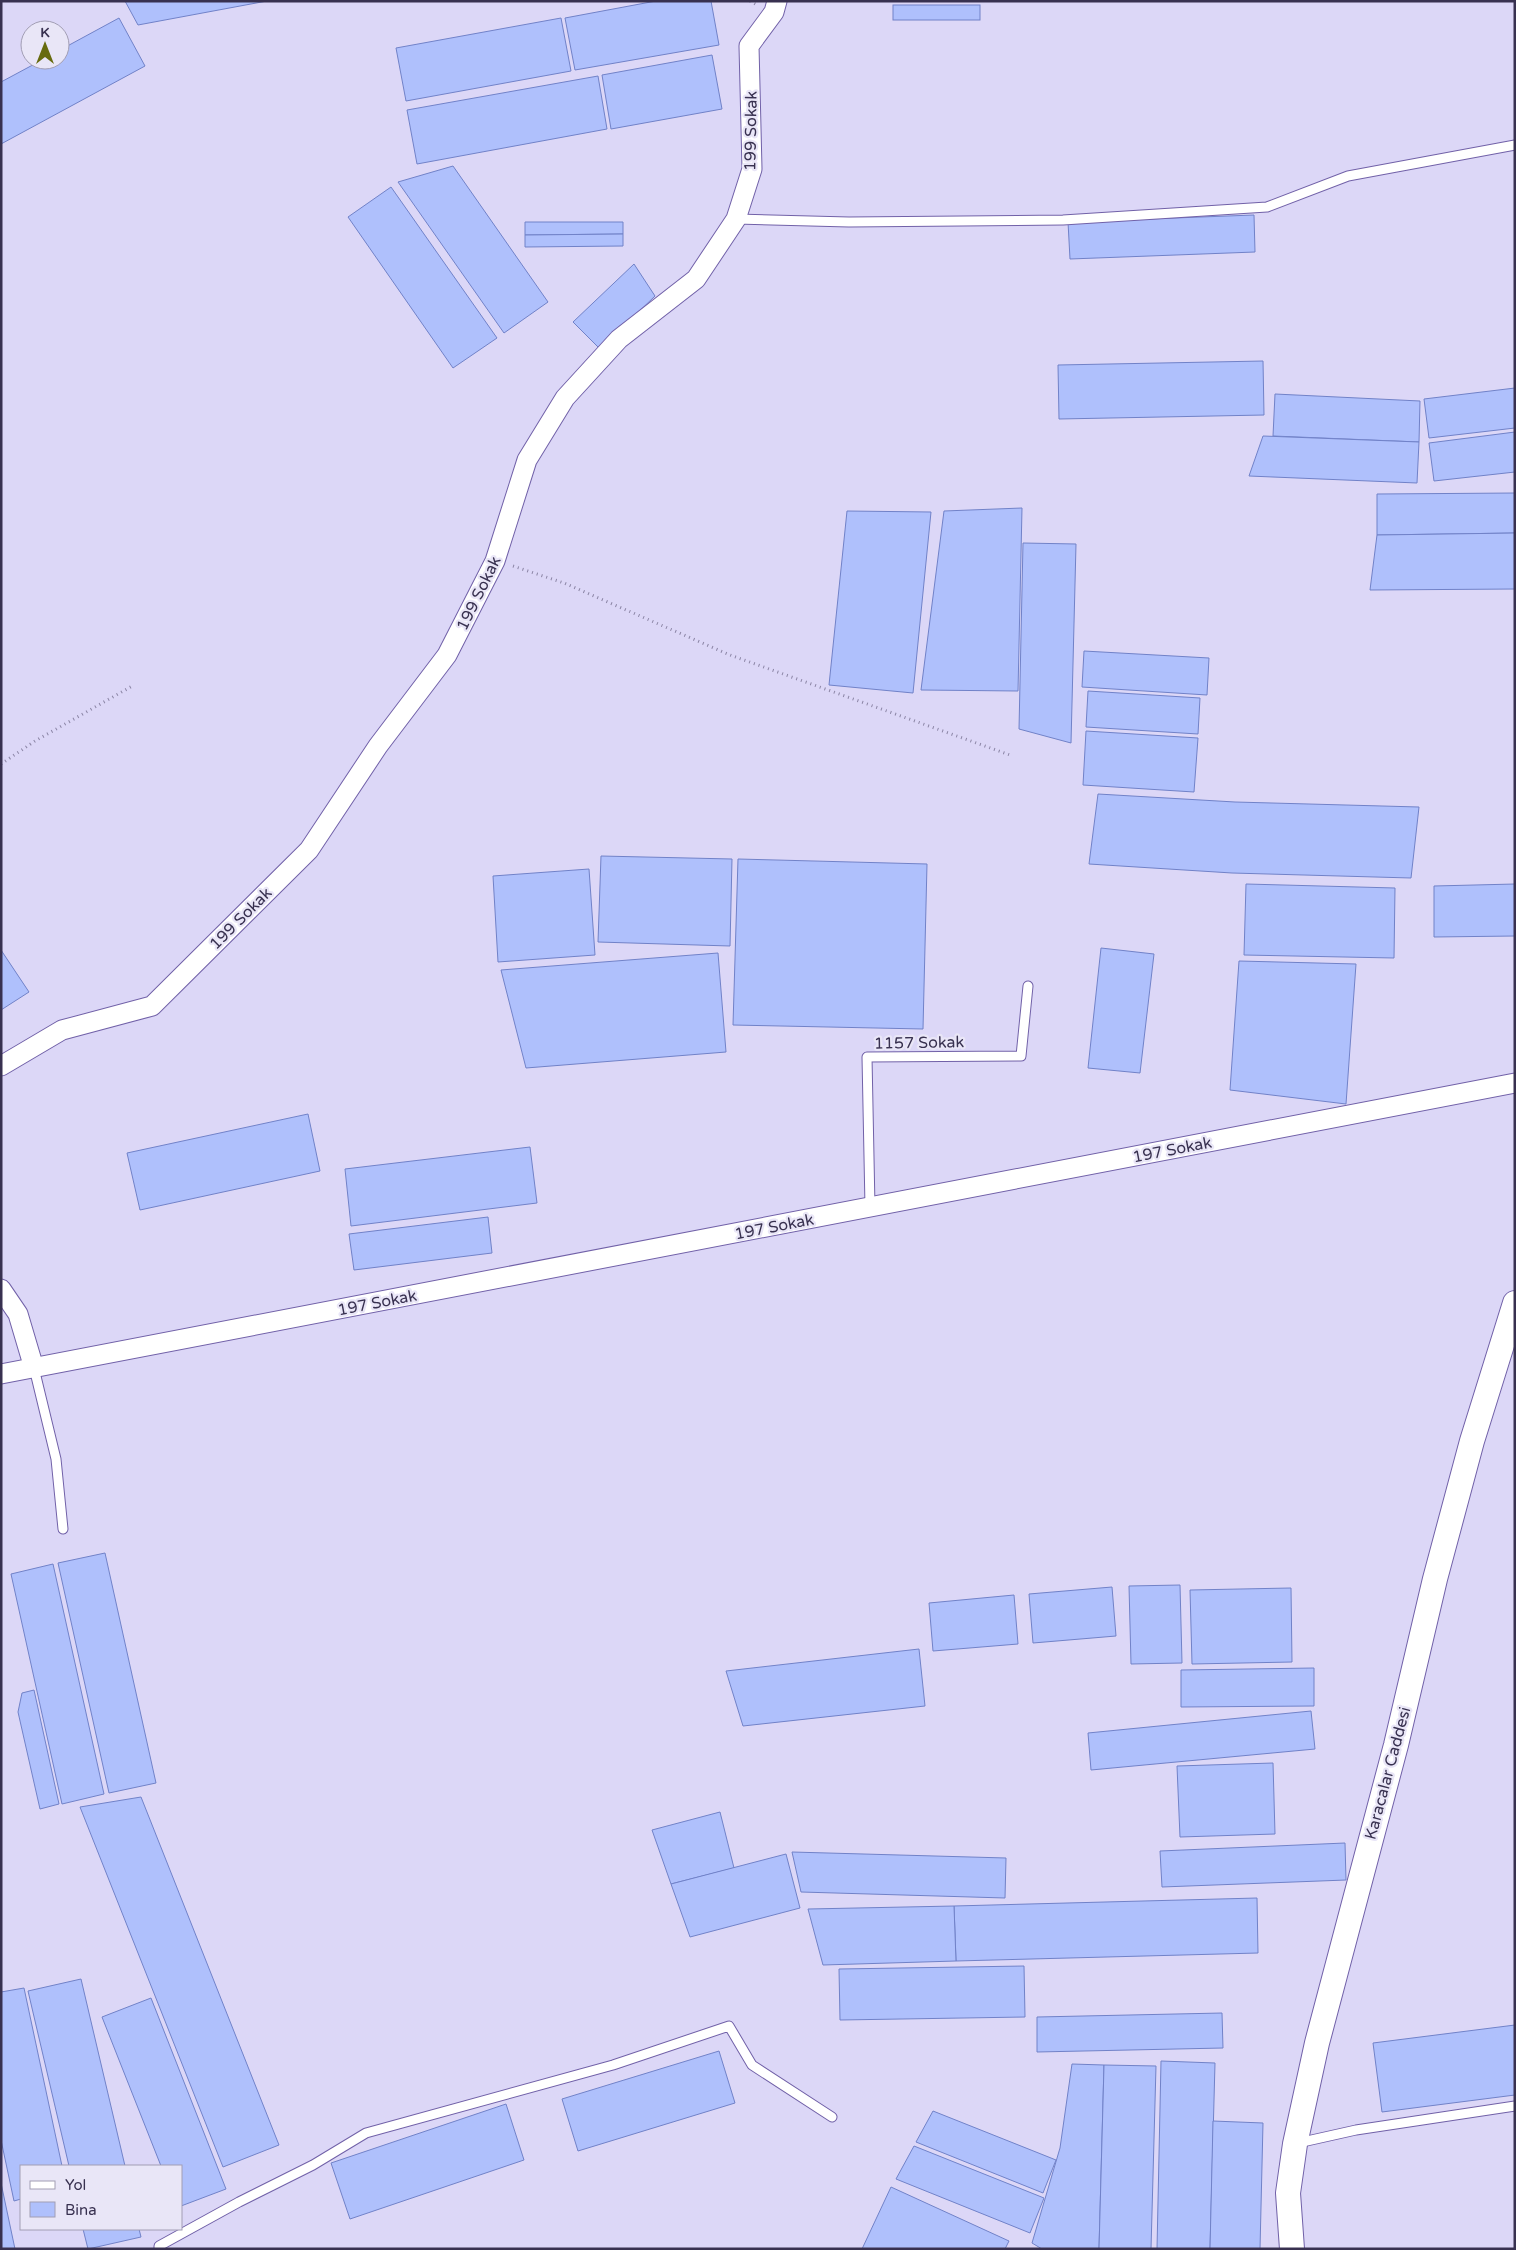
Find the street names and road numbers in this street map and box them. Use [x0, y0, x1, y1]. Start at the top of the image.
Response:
street label: 199 Sokak [740, 90, 762, 171]
street label: 199 Sokak [452, 553, 506, 634]
street label: 199 Sokak [205, 883, 276, 954]
street label: 1157 Sokak [874, 1032, 965, 1054]
street label: 197 Sokak [1131, 1132, 1214, 1167]
street label: 197 Sokak [733, 1209, 816, 1244]
street label: 197 Sokak [336, 1285, 419, 1320]
street label: Karacalar Caddesi [1361, 1705, 1415, 1842]

